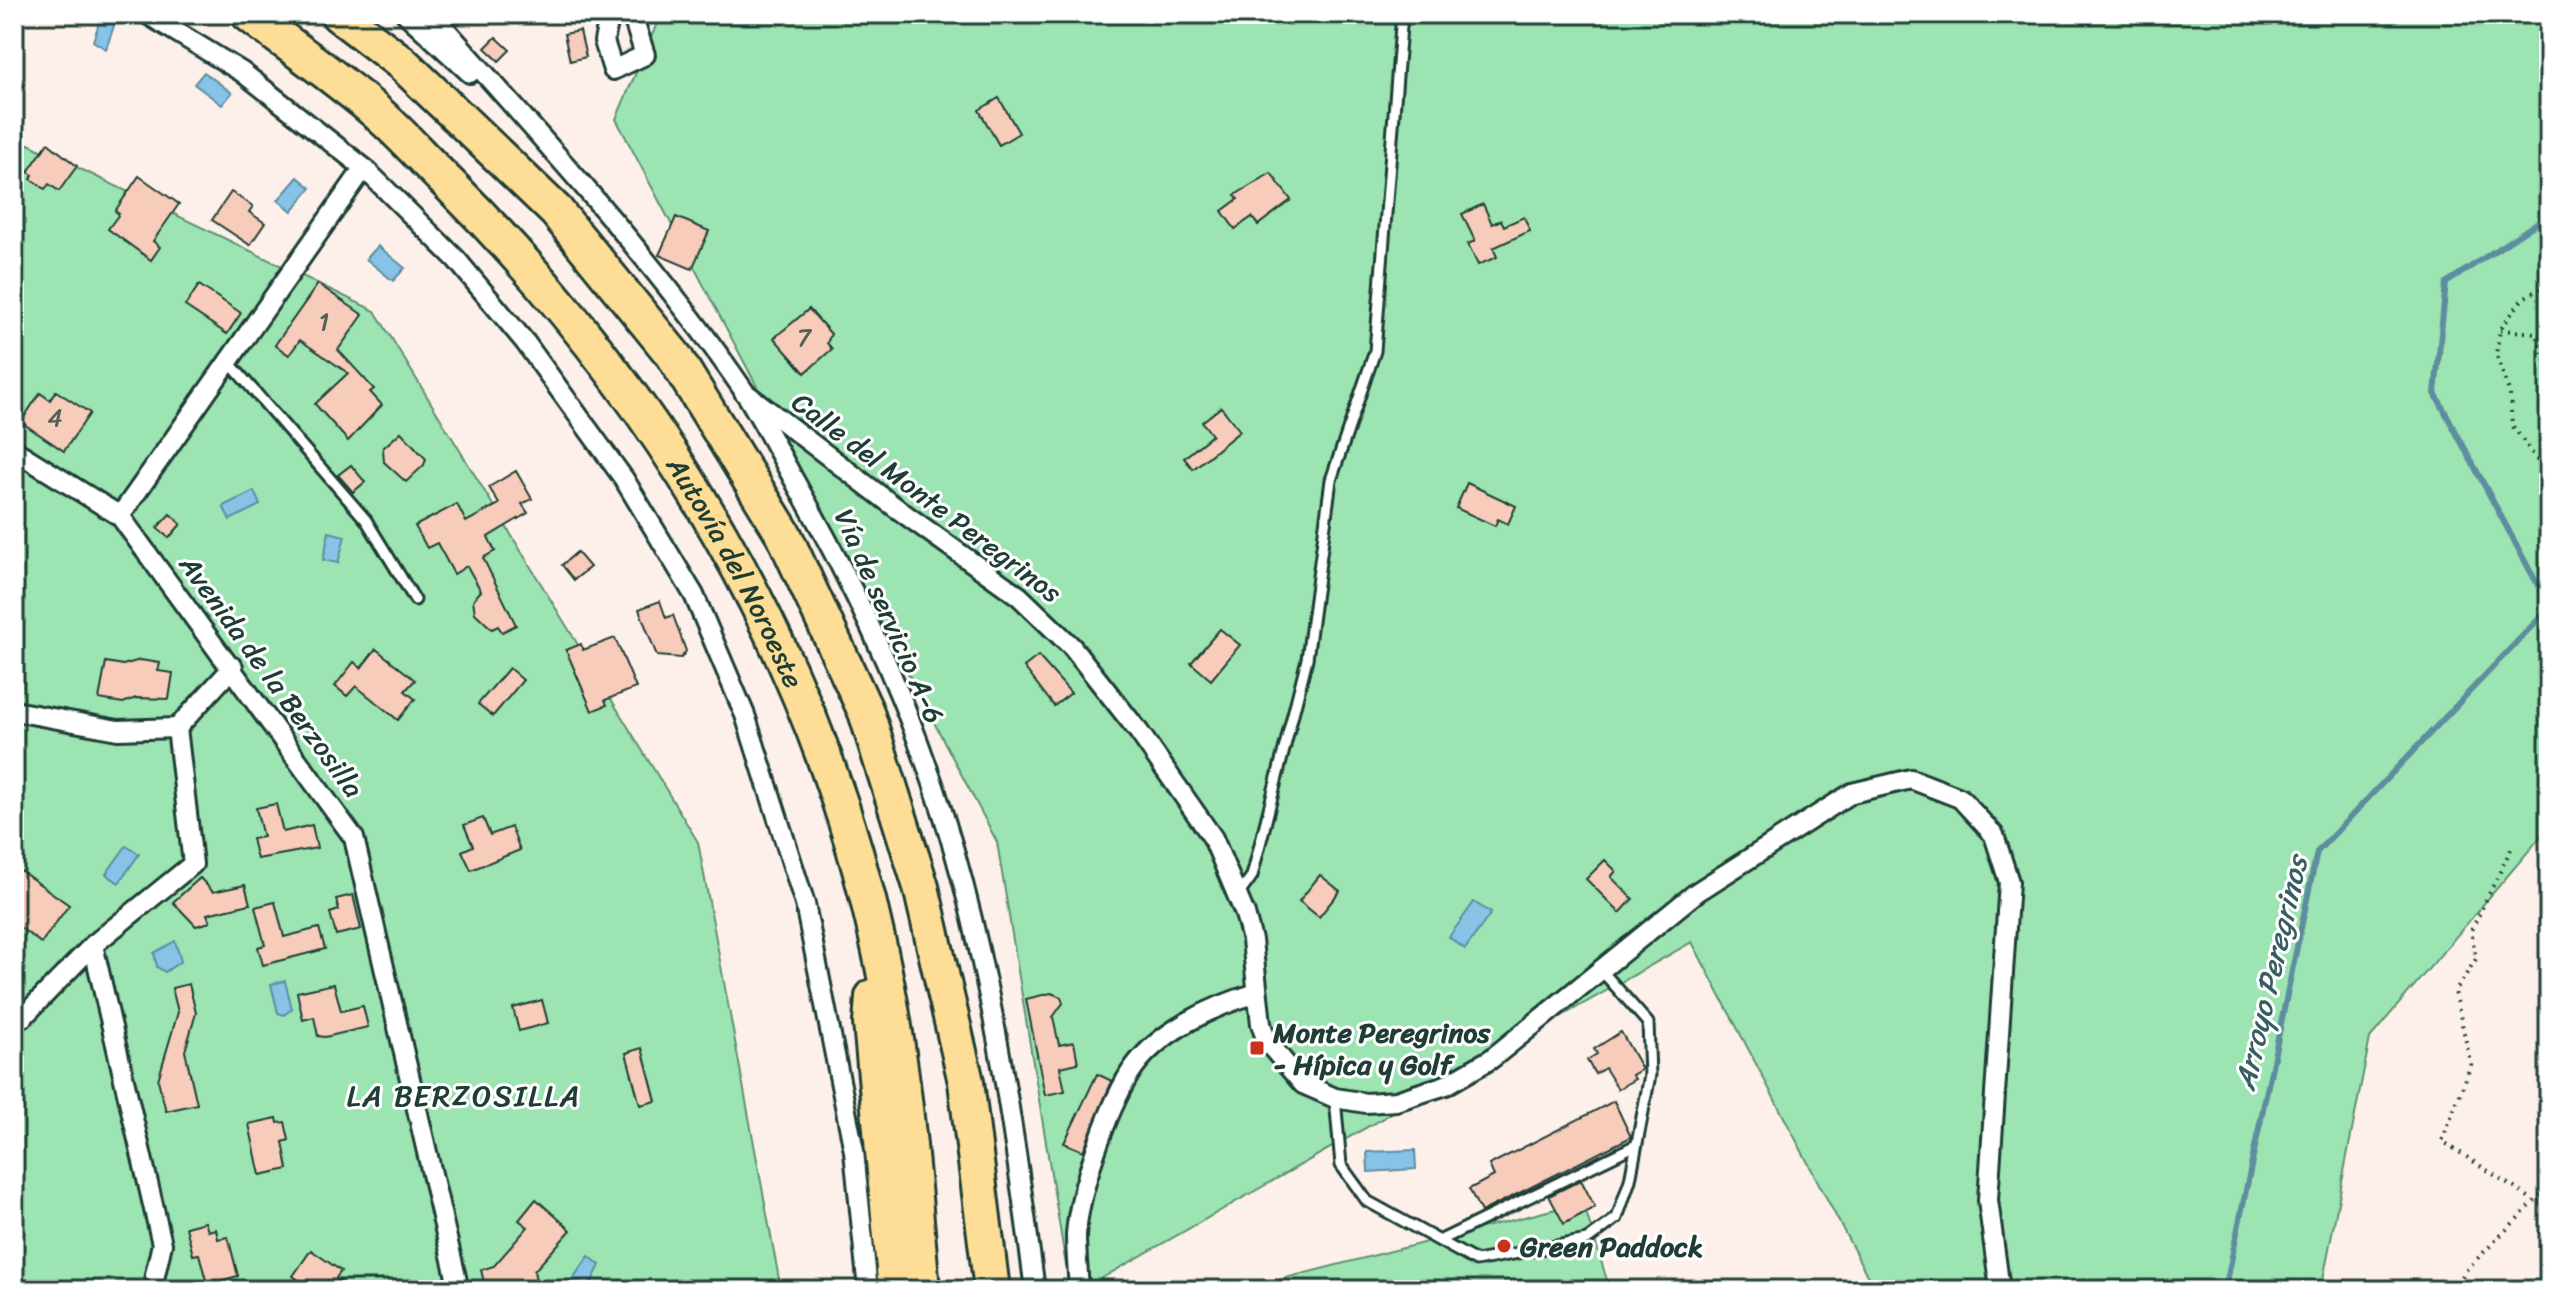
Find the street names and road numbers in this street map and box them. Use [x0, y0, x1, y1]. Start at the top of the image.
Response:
street label: Calle del Monte Peregrinos [781, 379, 1073, 616]
street label: Autovía del Noroeste [652, 445, 818, 696]
street label: Vía de servicio A-6 [820, 501, 959, 732]
street label: Avenida de la Berzosilla [166, 543, 377, 809]

